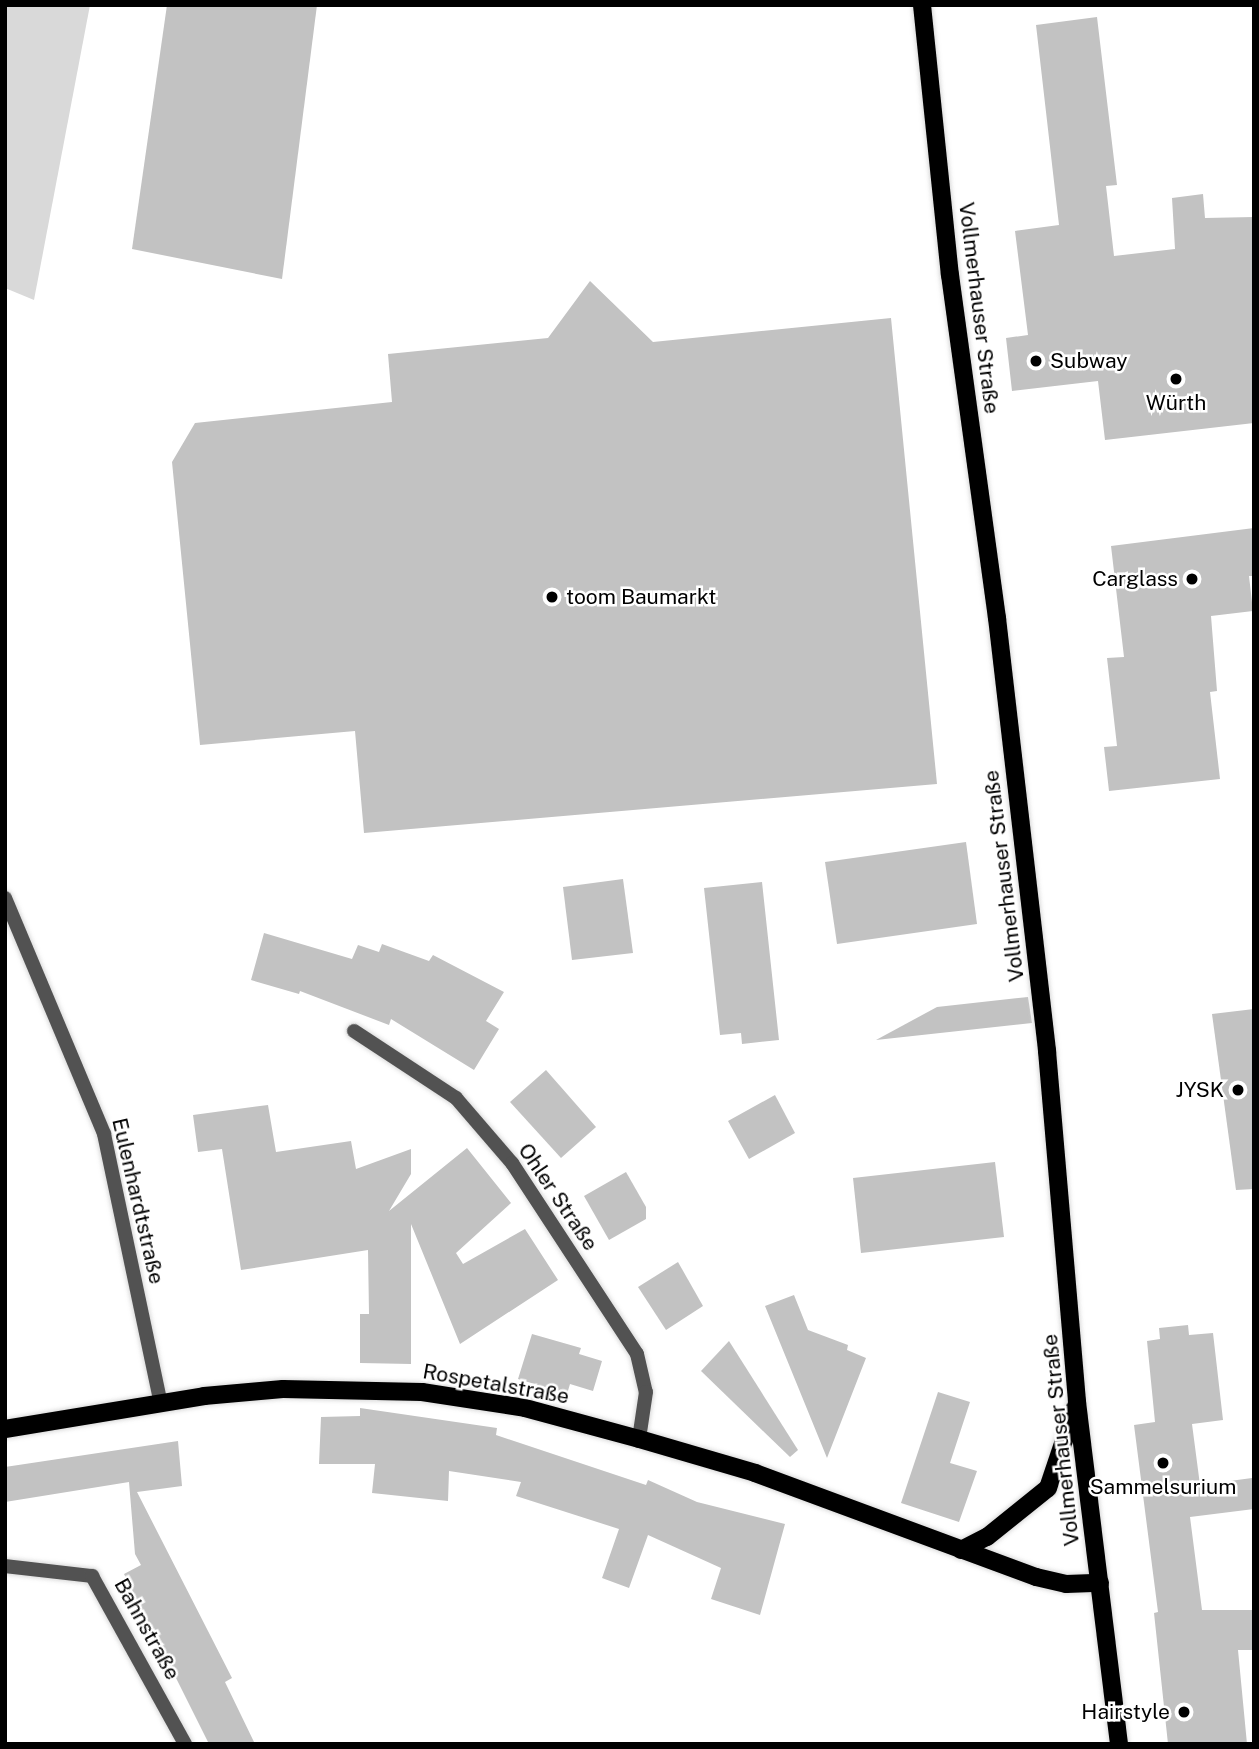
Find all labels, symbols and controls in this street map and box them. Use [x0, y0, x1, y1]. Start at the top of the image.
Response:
street label: Vollmerhauser Straße [954, 201, 1004, 415]
place label: Subway [1050, 348, 1127, 374]
marker: Subway [1028, 353, 1044, 369]
marker: Würth [1168, 371, 1184, 387]
place label: Würth [1146, 390, 1206, 416]
place label: Carglass [1092, 566, 1178, 592]
marker: Carglass [1184, 571, 1200, 587]
place label: toom Baumarkt [566, 584, 717, 610]
marker: toom Baumarkt [544, 589, 560, 605]
street label: Vollmerhauser Straße [979, 769, 1029, 983]
place label: JYSK [1176, 1077, 1224, 1103]
marker: JYSK [1230, 1082, 1246, 1098]
street label: Eulenhardtstraße [107, 1115, 169, 1287]
street label: Ohler Straße [513, 1139, 603, 1255]
street label: Vollmerhauser Straße [1037, 1333, 1085, 1547]
street label: Rospetalstraße [421, 1359, 571, 1409]
marker: Sammelsurium [1155, 1455, 1171, 1471]
place label: Sammelsurium [1090, 1474, 1236, 1500]
street label: Bahnstraße [109, 1574, 185, 1684]
place label: Hairstyle [1081, 1699, 1170, 1725]
marker: Hairstyle [1176, 1704, 1192, 1720]

